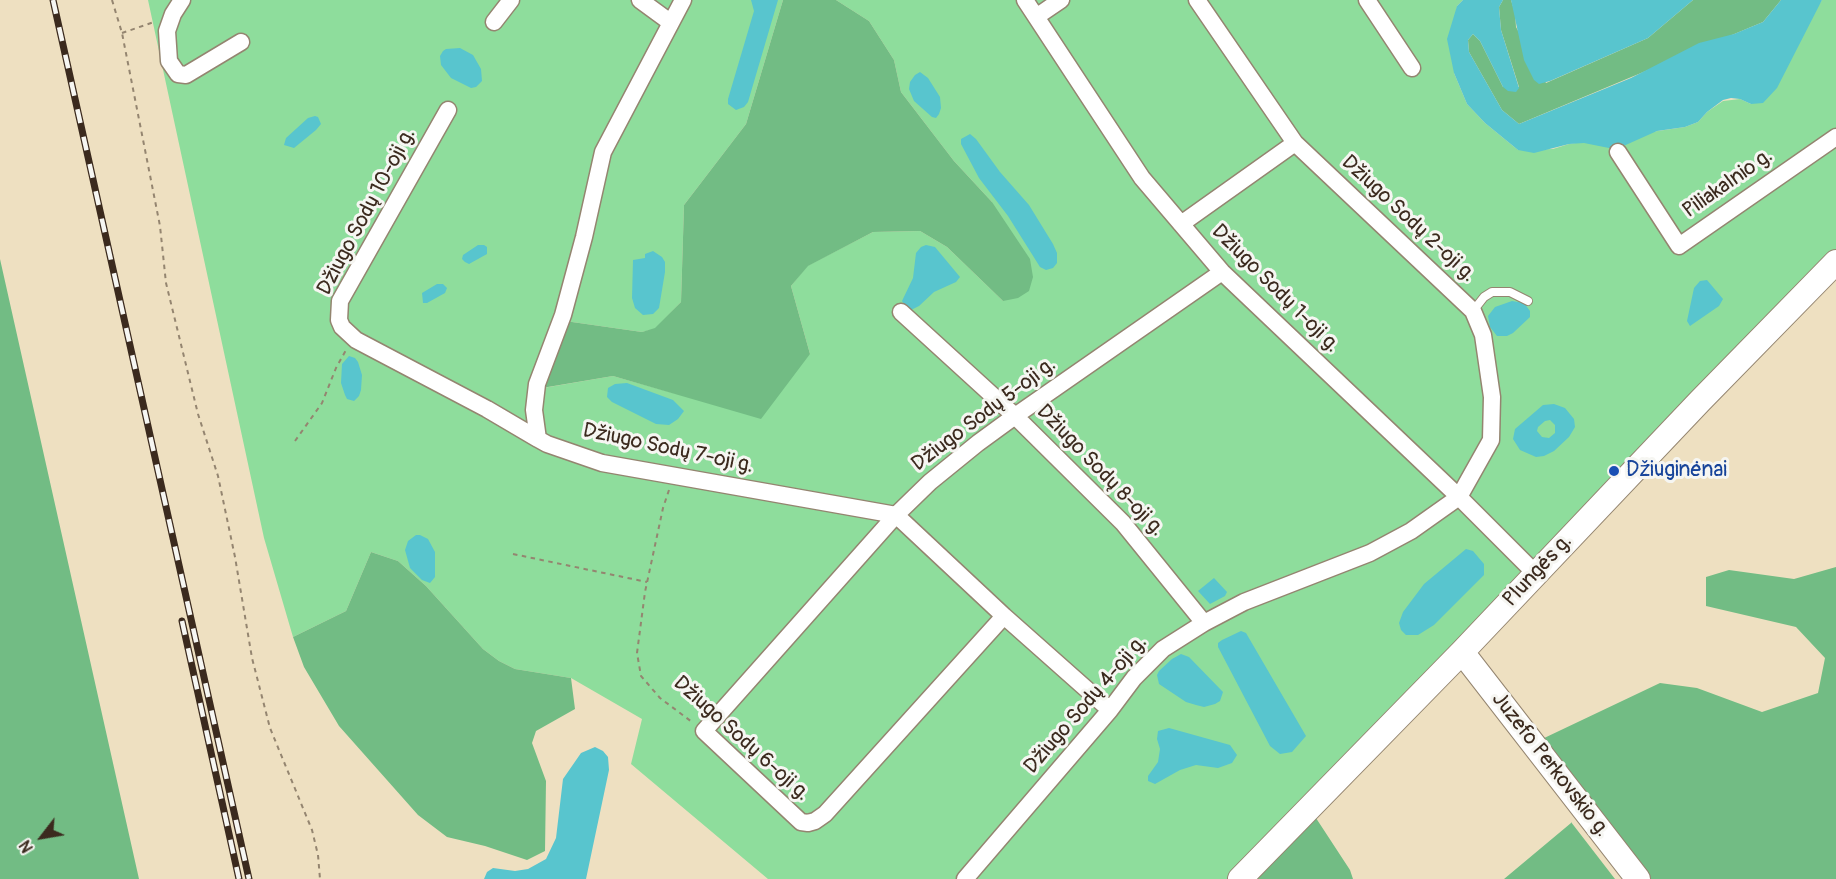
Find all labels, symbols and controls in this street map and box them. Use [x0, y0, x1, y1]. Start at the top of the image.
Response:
street label: Džiugo Sodų 10-oji g. [312, 124, 422, 300]
street label: Piliakalnio g. [1678, 144, 1778, 224]
street label: Džiugo Sodų 2-oji g. [1336, 150, 1480, 288]
street label: Džiugo Sodų 1-oji g. [1206, 220, 1344, 358]
street label: Džiugo Sodų 5-oji g. [907, 353, 1061, 477]
street label: Džiugo Sodų 8-oji g. [1031, 400, 1169, 542]
street label: Džiugo Sodų 7-oji g. [580, 419, 756, 479]
place label: Džiuginėnai [1626, 458, 1727, 484]
marker: Džiuginėnai [1607, 464, 1621, 478]
street label: Plungės g. [1498, 530, 1578, 612]
street label: Džiugo Sodų 4-oji g. [1019, 631, 1153, 779]
street label: Džiugo Sodų 6-oji g. [668, 671, 814, 807]
street label: Juzefo Perkovskio g. [1486, 688, 1614, 842]
north arrow [12, 807, 72, 867]
text: N [15, 836, 38, 856]

